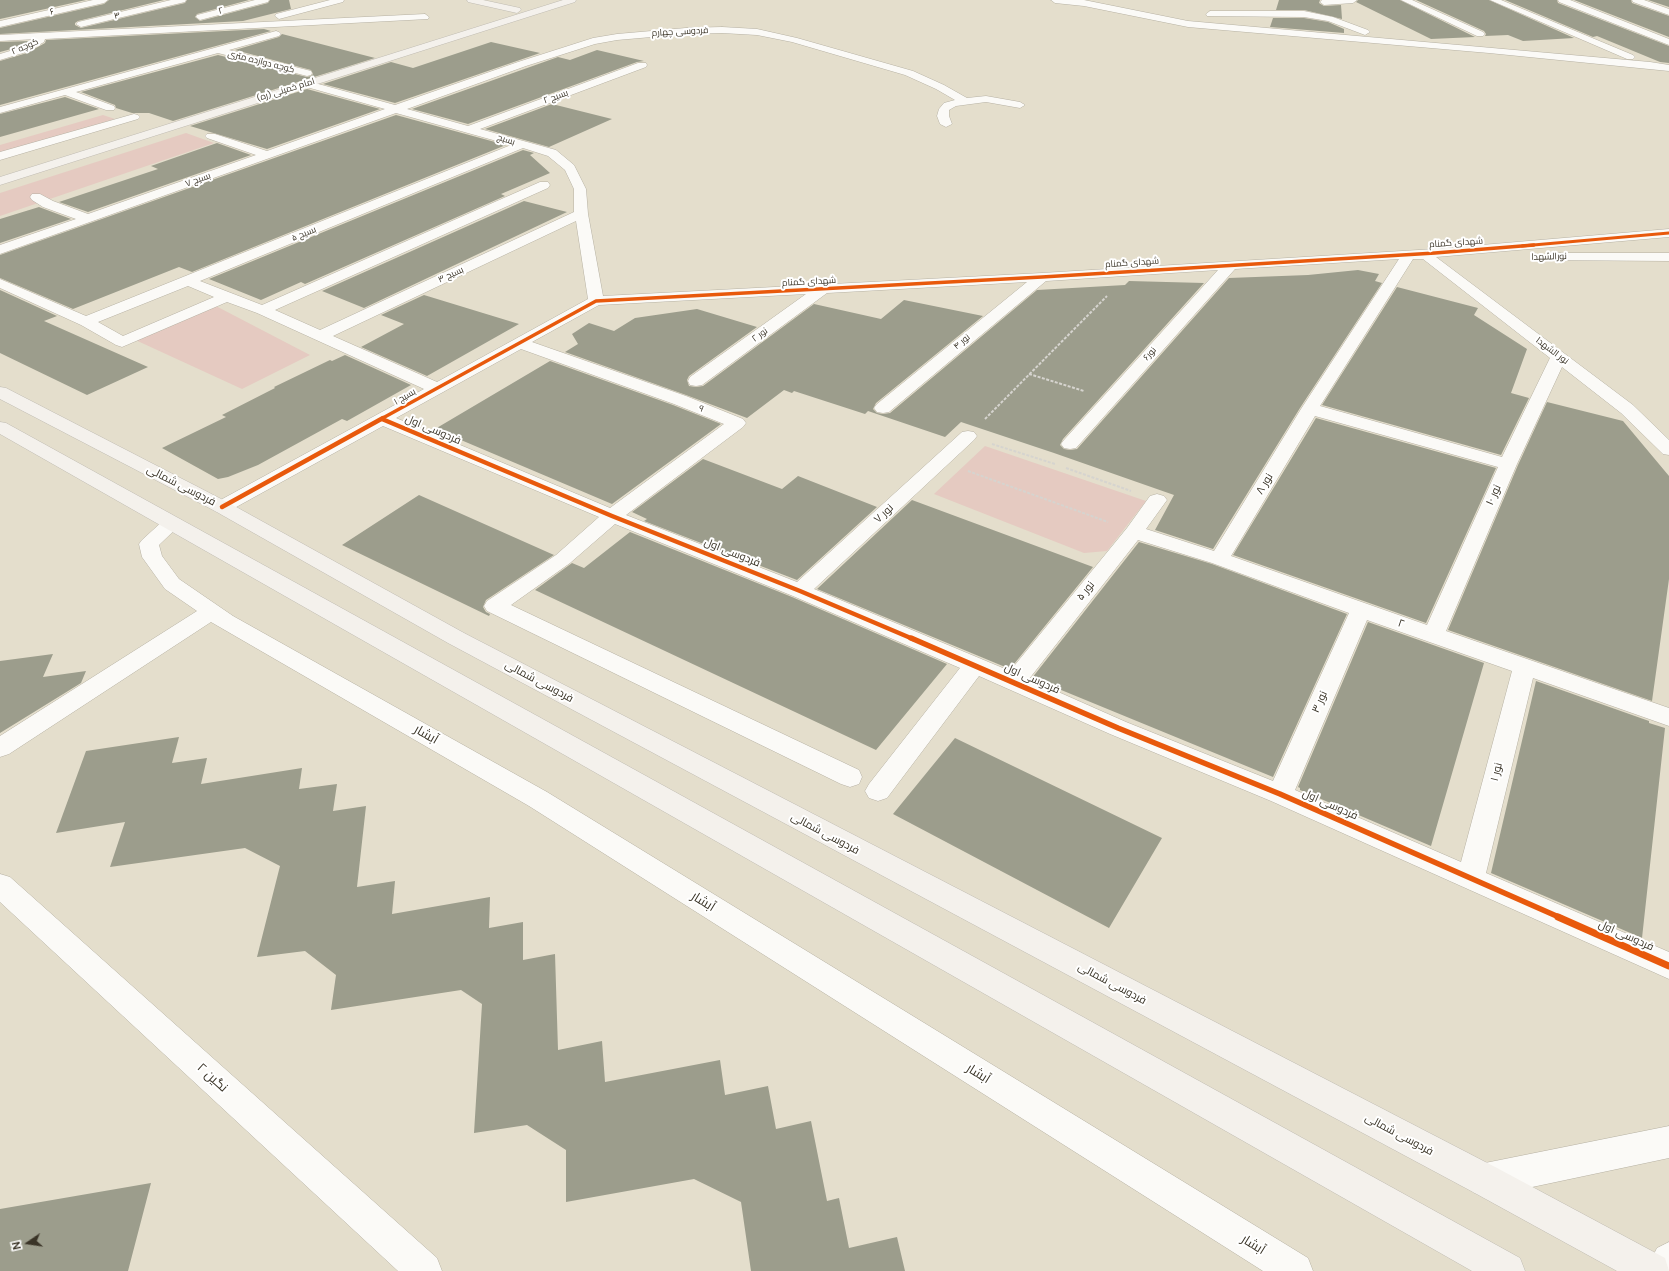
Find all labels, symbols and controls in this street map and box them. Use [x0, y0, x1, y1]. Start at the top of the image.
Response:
street label: ۲ [217, 5, 225, 17]
street label: ۶ [49, 6, 55, 18]
street label: ۴ [113, 10, 121, 22]
street label: فردوسی چهارم [651, 25, 709, 39]
street label: کوچه ۲ [10, 37, 40, 57]
street label: کوچه دوازده متری [226, 48, 296, 76]
street label: امام خمینی (ره) [256, 76, 316, 104]
street label: بسیج ۲ [542, 88, 570, 106]
street label: بسیج [496, 132, 516, 148]
street label: بسیج ۷ [184, 170, 212, 190]
street label: بسیج ۵ [290, 224, 318, 244]
street label: شهدای گمنام [1429, 236, 1483, 250]
street label: نورالشهدا [1531, 251, 1567, 263]
street label: شهدای گمنام [1105, 256, 1159, 270]
street label: بسیج ۳ [437, 264, 465, 286]
street label: شهدای گمنام [782, 275, 836, 289]
street label: نور ۲ [750, 326, 770, 344]
street label: نور ۴ [952, 332, 972, 352]
street label: نور الشهدا [1534, 335, 1570, 367]
street label: نور۶ [1141, 345, 1159, 363]
street label: بسیج ۱ [392, 386, 418, 408]
street label: ۹ [697, 403, 705, 415]
street label: فردوسی اول [403, 412, 463, 448]
street label: فردوسی شمالی [144, 463, 218, 509]
street label: نور ۸ [1254, 471, 1276, 497]
street label: نور ۱۰ [1484, 483, 1504, 507]
street label: نور ۷ [871, 502, 897, 526]
street label: فردوسی اول [702, 536, 762, 570]
street label: نور ۵ [1074, 579, 1098, 603]
street label: ۲ [1396, 617, 1406, 631]
street label: فردوسی شمالی [503, 658, 575, 706]
street label: فردوسی اول [1002, 661, 1062, 697]
street label: نور ۳ [1309, 689, 1331, 715]
street label: آبشار [411, 722, 441, 748]
street label: نور ۱ [1488, 761, 1506, 783]
street label: فردوسی اول [1300, 787, 1360, 823]
street label: فردوسی شمالی [789, 810, 861, 858]
street label: آبشار [688, 889, 718, 915]
street label: فردوسی اول [1596, 918, 1656, 954]
street label: فردوسی شمالی [1076, 960, 1148, 1008]
street label: نگین ۲ [193, 1060, 231, 1096]
street label: آبشار [963, 1061, 993, 1087]
street label: فردوسی شمالی [1363, 1111, 1435, 1159]
north arrow [8, 1223, 48, 1263]
street label: آبشار [1238, 1232, 1268, 1258]
text: N [9, 1240, 24, 1251]

